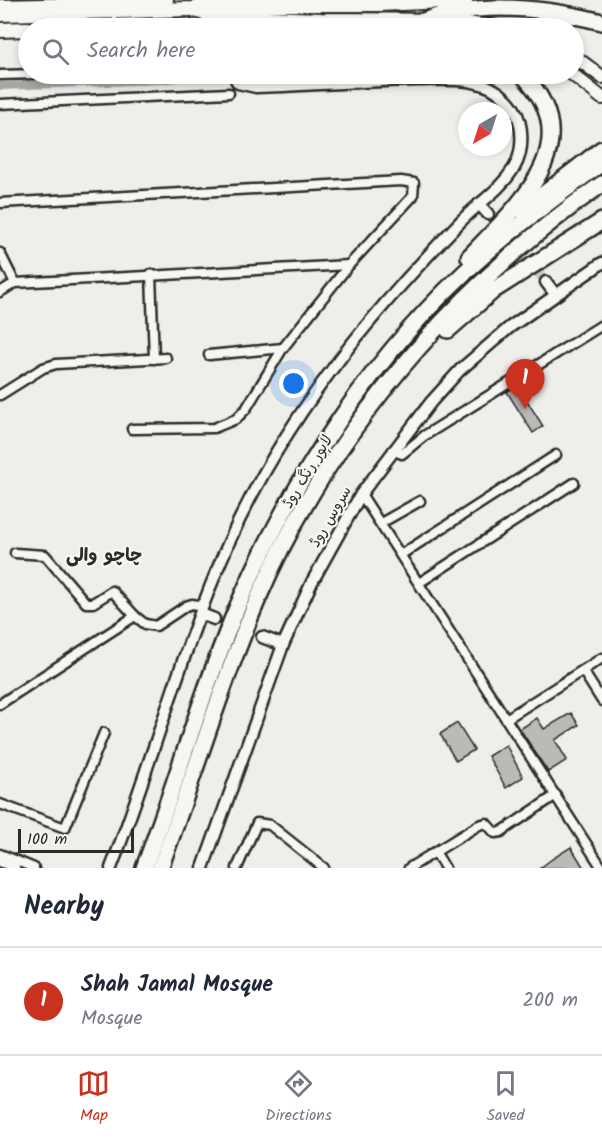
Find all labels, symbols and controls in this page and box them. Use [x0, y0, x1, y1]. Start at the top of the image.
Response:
search box [18, 18, 584, 84]
text: Search here [87, 34, 195, 69]
icon: search [39, 35, 72, 68]
north arrow [458, 102, 512, 156]
pin: 1 [506, 360, 544, 409]
your location [279, 369, 308, 398]
street label: لاہور رنگ روڈ [277, 431, 339, 513]
street label: سروس روڈ [304, 482, 358, 552]
district label: چاچو والی [66, 542, 142, 571]
scale bar [18, 826, 134, 854]
text: 100 m [27, 827, 67, 852]
text: Nearby [24, 886, 104, 928]
text: Shah Jamal Mosque [81, 968, 273, 1003]
text: 1 [40, 985, 47, 1017]
text: 200 m [522, 985, 578, 1017]
text: Mosque [81, 1003, 142, 1035]
tab: Map [77, 1067, 110, 1128]
tab: Directions [265, 1067, 332, 1128]
tab: Saved [487, 1067, 525, 1128]

